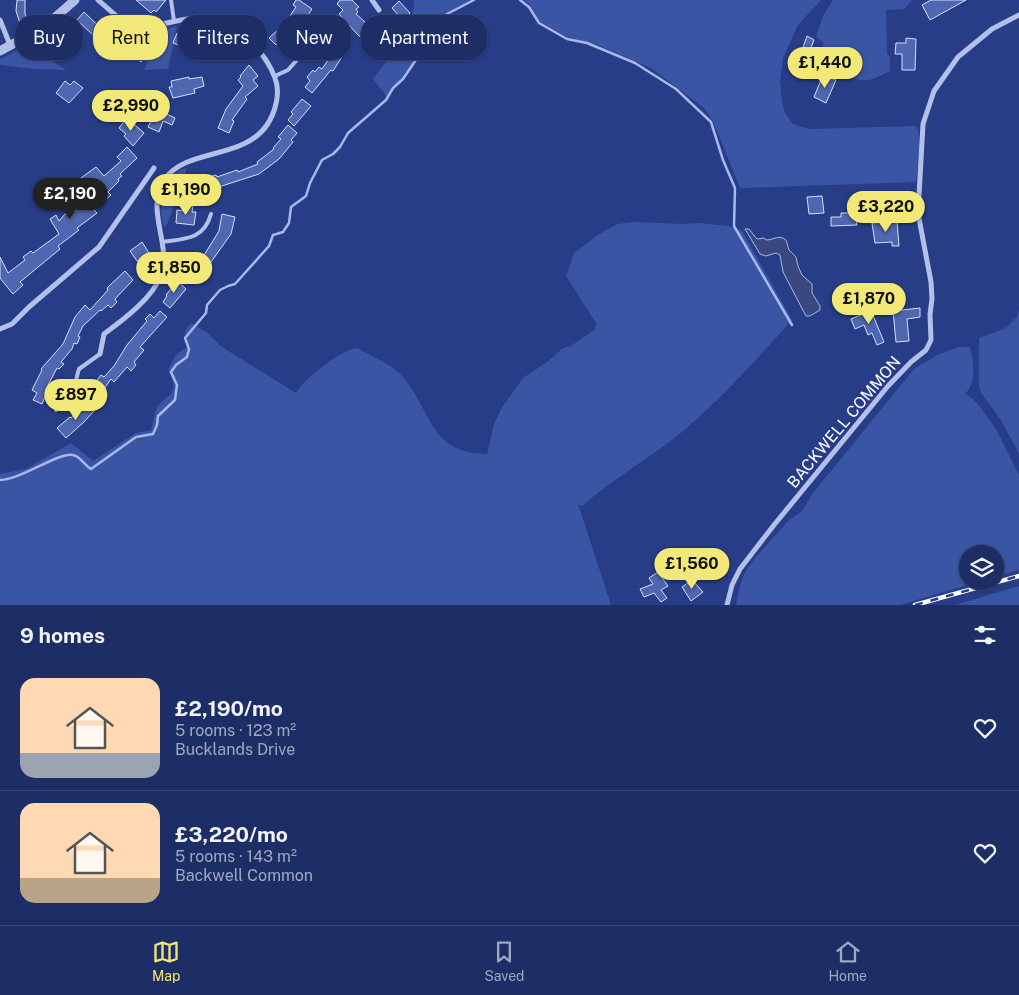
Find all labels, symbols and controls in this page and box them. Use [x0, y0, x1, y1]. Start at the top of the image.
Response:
chip: Buy [15, 15, 83, 60]
chip: Rent [93, 15, 168, 60]
chip: Filters [178, 15, 267, 60]
chip: New [277, 15, 351, 60]
chip: Apartment [361, 15, 487, 60]
pin: £1,440 [784, 46, 866, 89]
text: £1,440 [799, 53, 851, 72]
pin: £2,990 [90, 90, 172, 132]
text: £2,990 [103, 96, 159, 115]
pin: £1,190 [145, 174, 227, 216]
pin: £2,190 [29, 178, 111, 220]
text: £1,190 [161, 180, 211, 199]
text: £2,190 [44, 184, 96, 203]
pin: £3,220 [845, 190, 927, 233]
text: £3,220 [858, 197, 914, 216]
pin: £1,850 [133, 252, 215, 294]
text: £1,850 [147, 258, 201, 277]
pin: £1,870 [828, 282, 910, 325]
text: £1,870 [843, 289, 895, 308]
street label: BACKWELL COMMON [783, 352, 905, 492]
pin: £897 [46, 378, 106, 421]
text: £897 [55, 385, 97, 404]
map controls [959, 545, 1004, 590]
button: layers [959, 545, 1004, 590]
pin: £1,560 [651, 548, 733, 590]
text: £1,560 [665, 554, 719, 573]
icon: filters [971, 621, 999, 649]
text: 9 homes [20, 623, 105, 648]
text: £2,190/mo [175, 696, 283, 721]
icon: home [60, 698, 120, 758]
icon: heart [971, 714, 999, 742]
text: 5 rooms · 123 m² [175, 721, 296, 740]
text: Bucklands Drive [175, 740, 295, 759]
text: £3,220/mo [175, 822, 288, 847]
icon: home [60, 823, 120, 883]
icon: heart [971, 839, 999, 867]
text: 5 rooms · 143 m² [175, 847, 297, 866]
text: Backwell Common [175, 866, 313, 885]
tab: Map [152, 938, 180, 984]
tab: Saved [484, 938, 524, 984]
tab: Home [828, 938, 867, 984]

